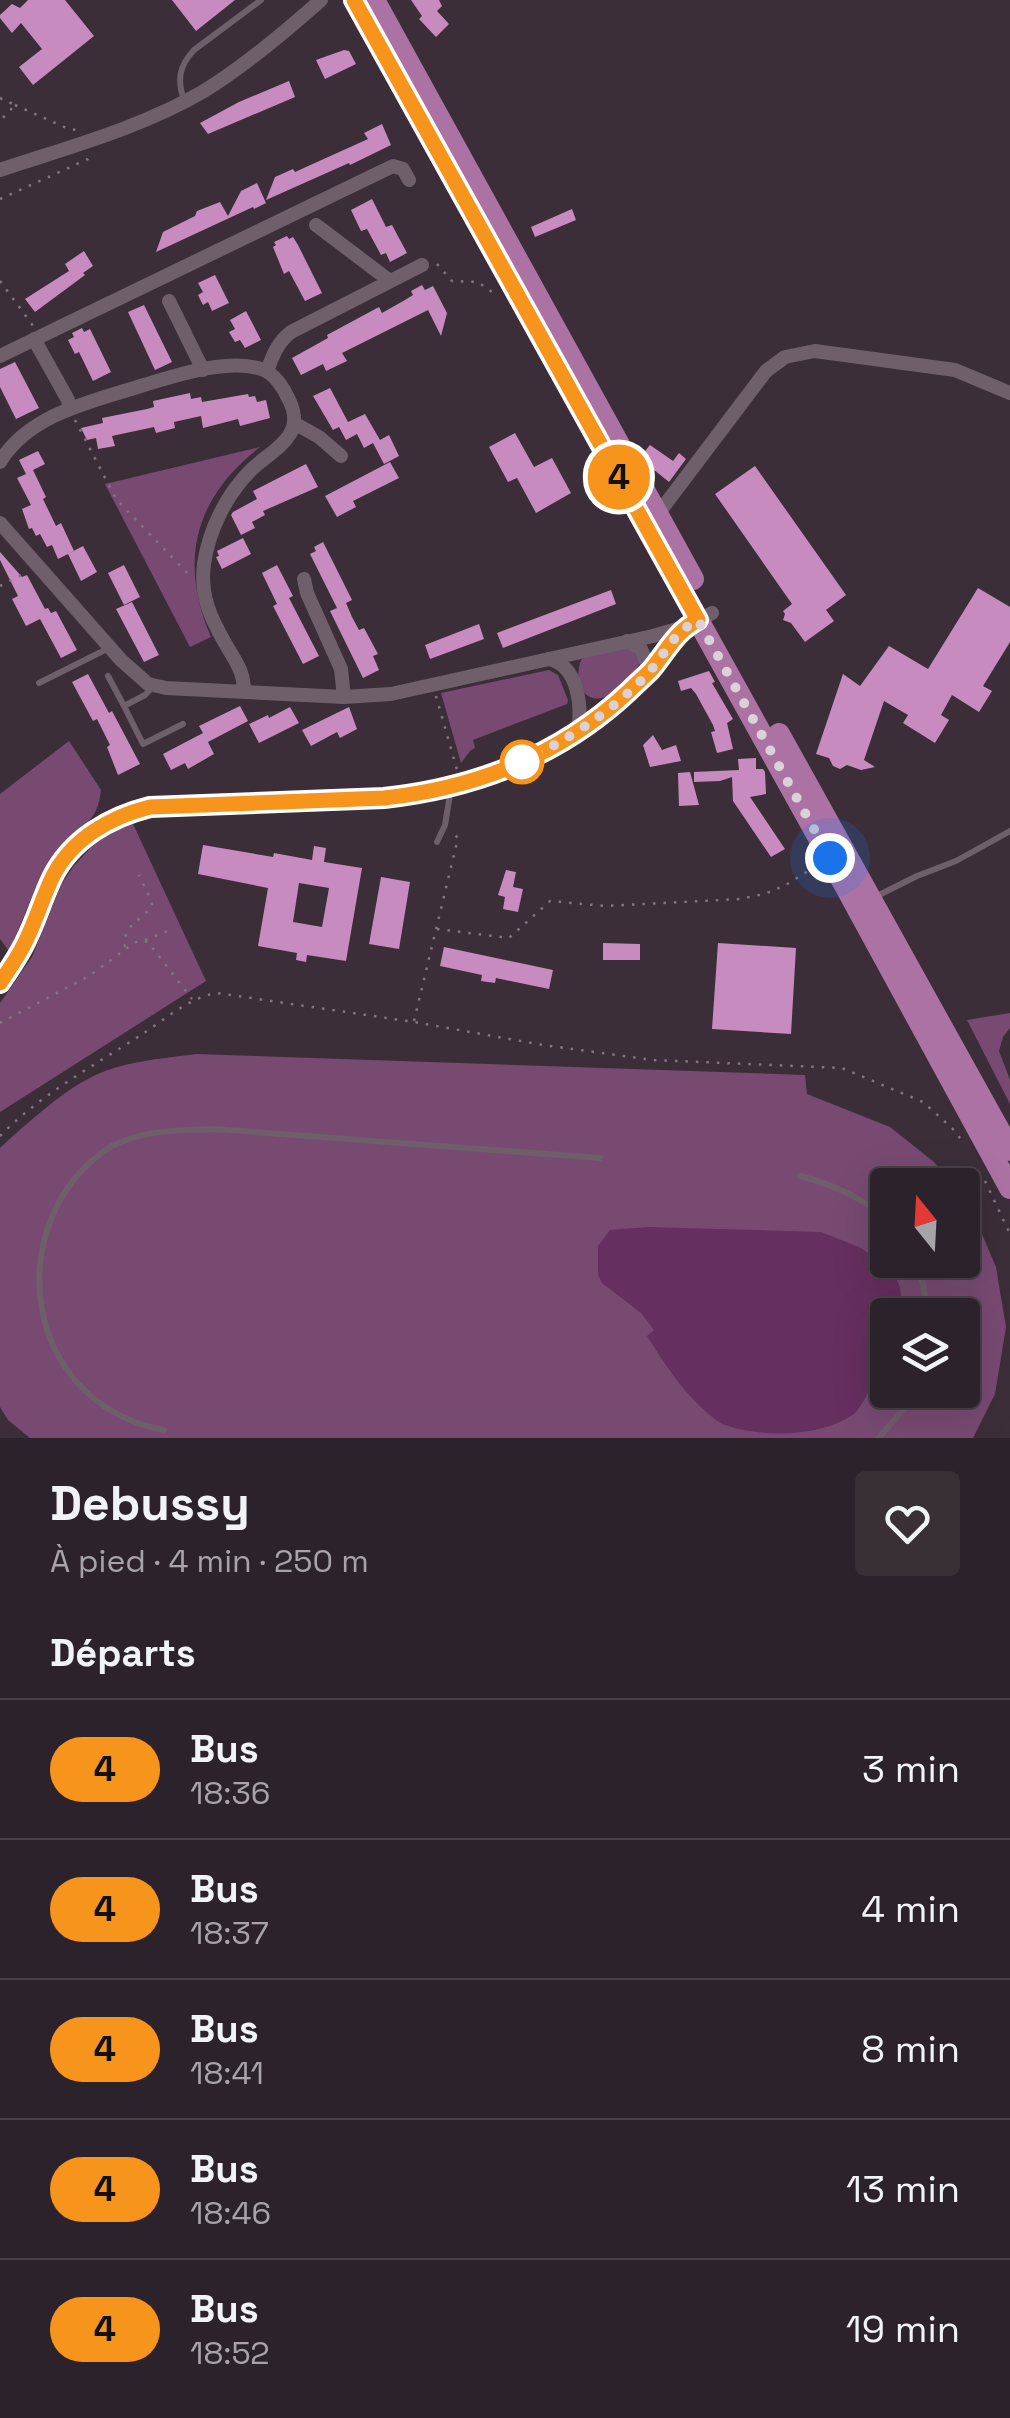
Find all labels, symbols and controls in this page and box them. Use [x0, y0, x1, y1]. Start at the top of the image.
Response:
line badge: 4 [586, 444, 652, 510]
text: 4 [608, 455, 630, 499]
unlabelled marker [501, 741, 543, 783]
your location [805, 833, 855, 883]
north arrow [870, 1168, 980, 1278]
map controls [870, 1168, 980, 1408]
button: layers [870, 1298, 980, 1408]
button: heart [855, 1471, 960, 1576]
text: Debussy [50, 1473, 250, 1534]
text: À pied · 4 min · 250 m [50, 1541, 369, 1581]
text: Départs [50, 1629, 196, 1677]
text: Bus [190, 1725, 259, 1773]
text: 3 min [862, 1745, 960, 1793]
text: 4 [94, 1747, 116, 1791]
text: 18:36 [190, 1773, 270, 1813]
text: Bus [190, 1865, 259, 1913]
text: 4 min [861, 1885, 960, 1933]
text: 4 [94, 1887, 116, 1931]
text: 18:37 [190, 1913, 269, 1953]
text: Bus [190, 2005, 259, 2053]
text: 8 min [861, 2025, 960, 2073]
text: 4 [94, 2027, 116, 2071]
text: 18:41 [190, 2053, 264, 2093]
text: Bus [190, 2145, 259, 2193]
text: 13 min [846, 2165, 960, 2213]
text: 4 [94, 2167, 116, 2211]
text: 18:46 [190, 2193, 271, 2233]
text: Bus [190, 2285, 259, 2333]
text: 19 min [846, 2305, 960, 2353]
text: 4 [94, 2307, 116, 2351]
text: 18:52 [190, 2333, 270, 2373]

